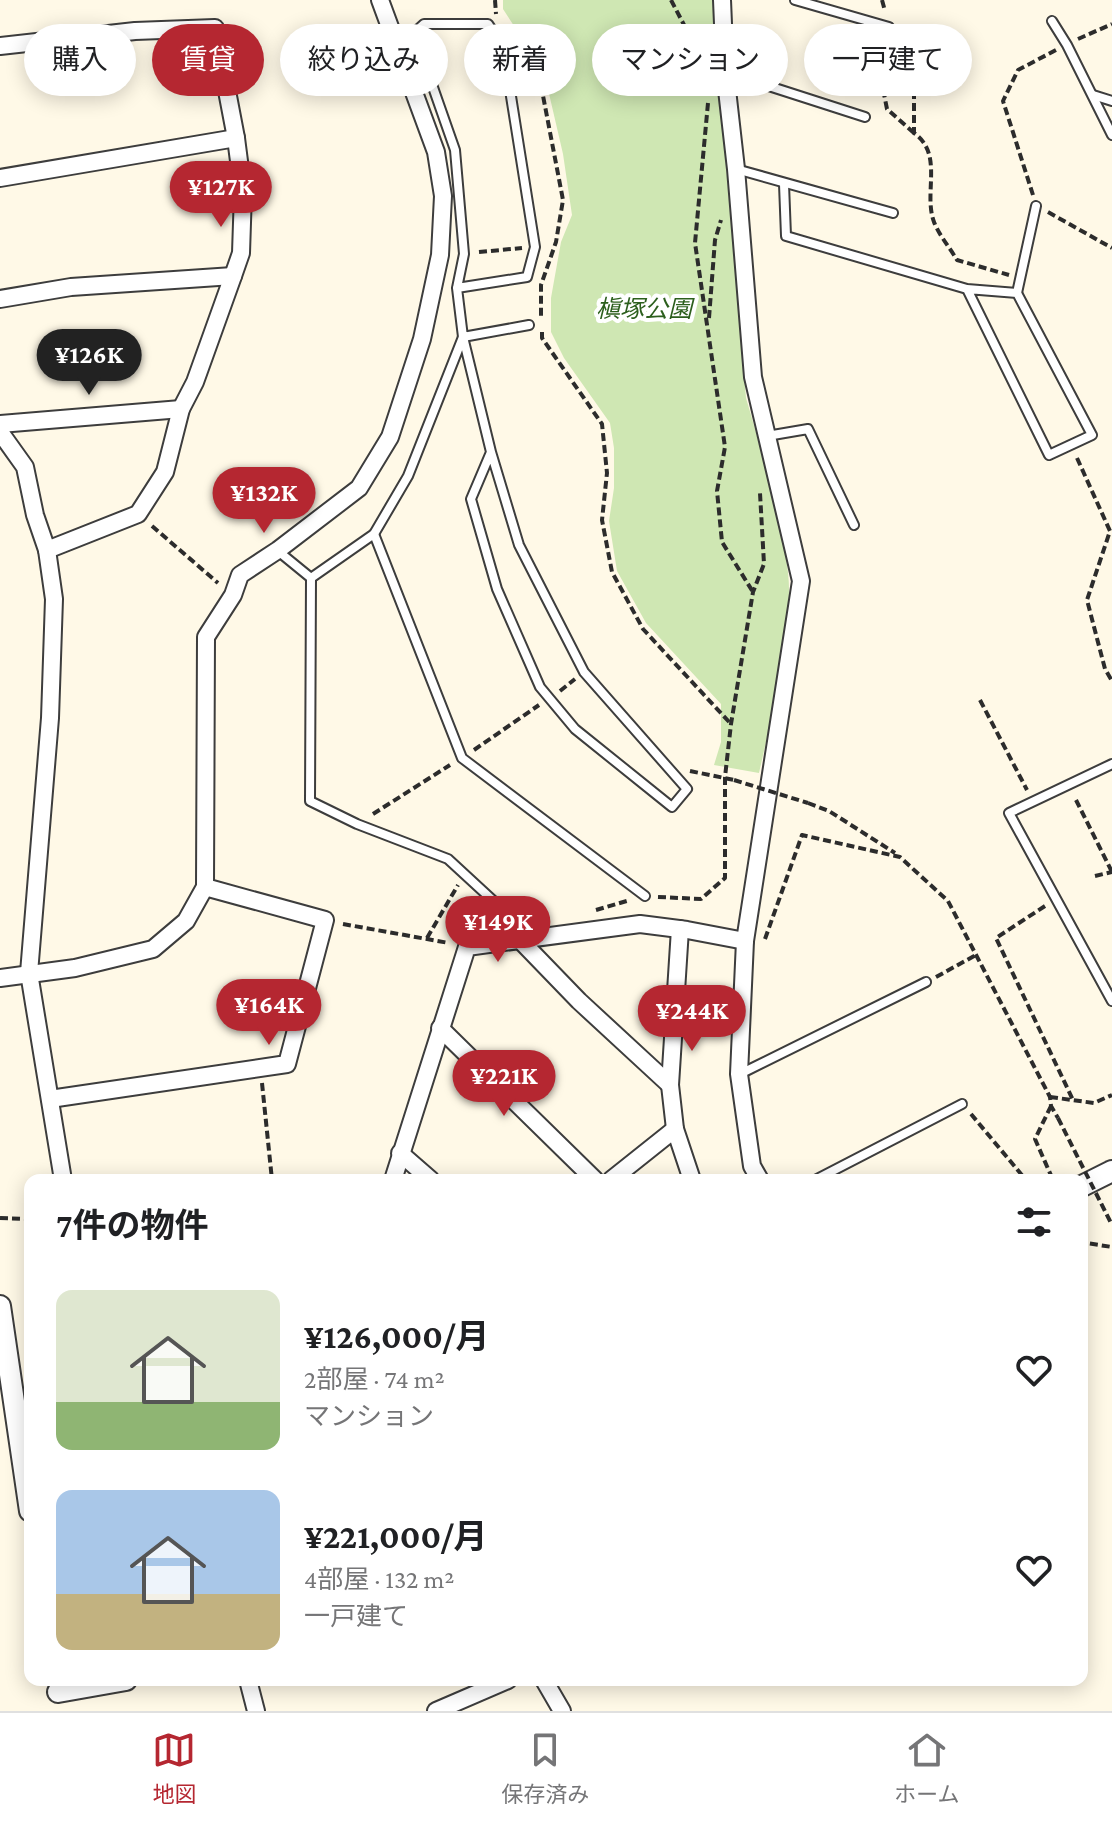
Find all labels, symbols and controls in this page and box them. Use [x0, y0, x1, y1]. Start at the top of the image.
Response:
chip: 購入 [24, 24, 136, 96]
chip: 賃貸 [152, 24, 264, 96]
chip: 絞り込み [280, 24, 448, 96]
chip: 新着 [464, 24, 576, 96]
chip: マンション [592, 24, 788, 96]
chip: 一戸建て [804, 24, 972, 96]
pin: ¥127K [165, 161, 277, 229]
text: ¥127K [188, 172, 254, 201]
park label: 槇塚公園 [596, 295, 695, 322]
pin: ¥126K [33, 329, 145, 397]
text: ¥126K [55, 340, 123, 369]
pin: ¥132K [208, 467, 320, 535]
text: ¥132K [231, 478, 297, 507]
pin: ¥149K [442, 896, 554, 964]
text: ¥149K [463, 907, 533, 936]
pin: ¥164K [213, 979, 325, 1047]
pin: ¥244K [636, 985, 748, 1053]
text: ¥164K [234, 990, 304, 1019]
text: ¥244K [656, 996, 728, 1025]
pin: ¥221K [448, 1050, 560, 1118]
text: ¥221K [471, 1061, 537, 1090]
icon: filters [1012, 1200, 1056, 1244]
text: 7件の物件 [56, 1207, 208, 1244]
text: ¥126,000/月 [304, 1318, 489, 1355]
icon: home [120, 1322, 216, 1418]
icon: heart [1012, 1348, 1056, 1392]
text: 2部屋 · 74 m² [304, 1365, 445, 1394]
text: マンション [304, 1402, 434, 1431]
text: ¥221,000/月 [304, 1518, 488, 1555]
icon: home [120, 1522, 216, 1618]
icon: heart [1012, 1548, 1056, 1592]
text: 4部屋 · 132 m² [304, 1565, 454, 1594]
text: 一戸建て [304, 1602, 408, 1631]
tab: 地図 [152, 1728, 196, 1808]
tab: 保存済み [501, 1728, 589, 1808]
tab: ホーム [894, 1728, 960, 1808]

